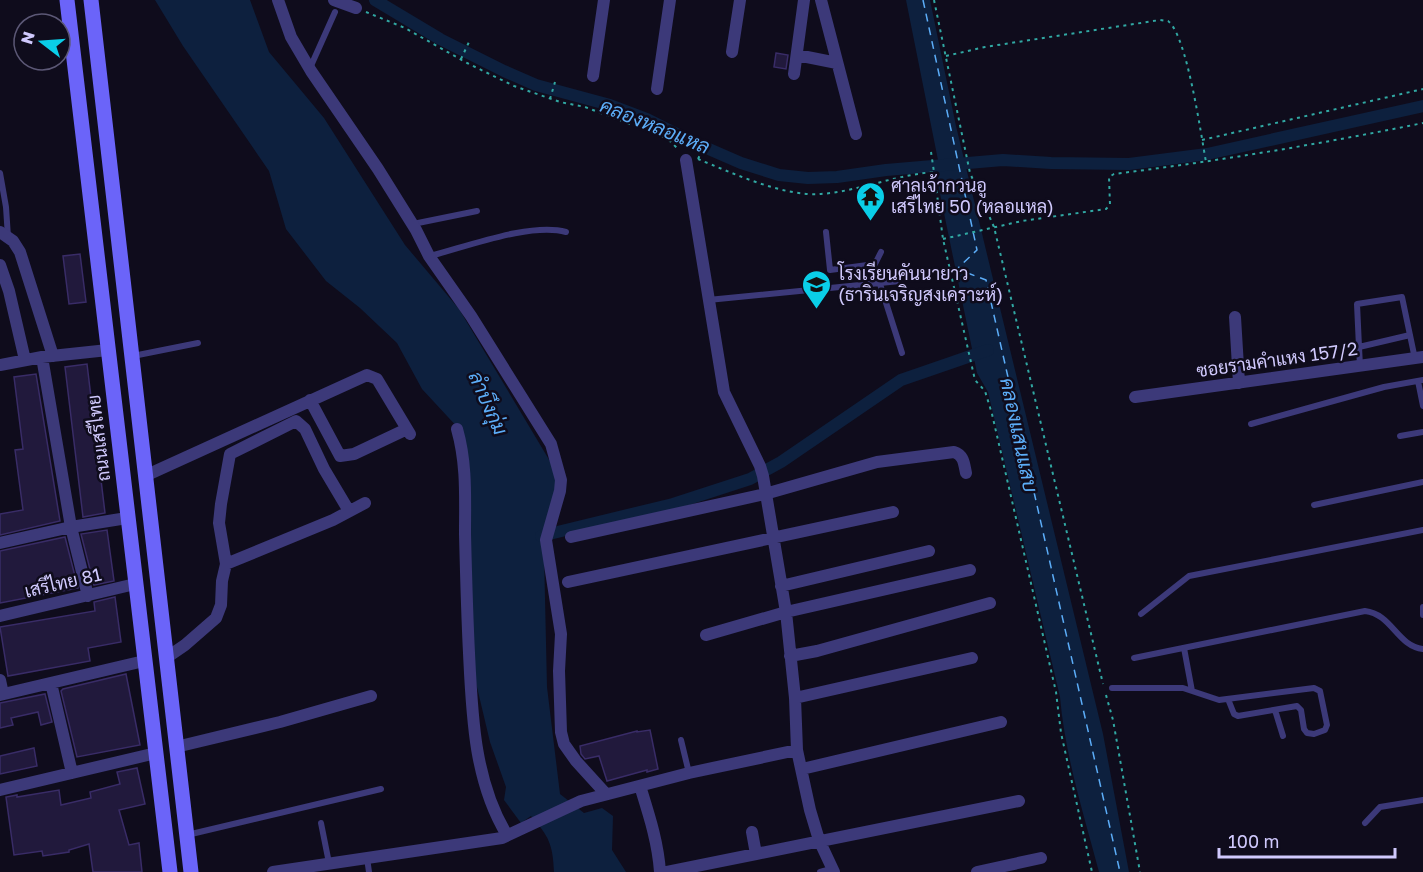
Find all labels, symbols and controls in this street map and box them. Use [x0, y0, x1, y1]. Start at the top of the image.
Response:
north arrow [12, 12, 72, 72]
text: N [16, 29, 39, 46]
water label: คลองหลอแหล [597, 92, 714, 158]
place label: ศาลเจ้ากวนอู เสรีไทย 50 (หลอแหล) [891, 174, 1054, 217]
temple icon: ศาลเจ้ากวนอู เสรีไทย 50 (หลอแหล) [854, 180, 886, 222]
place label: โรงเรียนคันนายาว (ธารินเจริญสงเคราะห์) [837, 261, 1003, 306]
school or university icon: โรงเรียนคันนายาว (ธารินเจริญสงเคราะห์) [801, 268, 833, 310]
street label: ซอยรามคำแหง 157/2 [1195, 337, 1359, 381]
water label: ลำบึงกุ่ม [462, 367, 514, 439]
water label: คลองแสนแสบ [996, 375, 1044, 494]
street label: ถนนเสรีไทย [81, 393, 114, 483]
street label: เสรีไทย 81 [22, 561, 104, 602]
scale bar [1219, 821, 1394, 859]
text: 100 m [1228, 830, 1279, 852]

